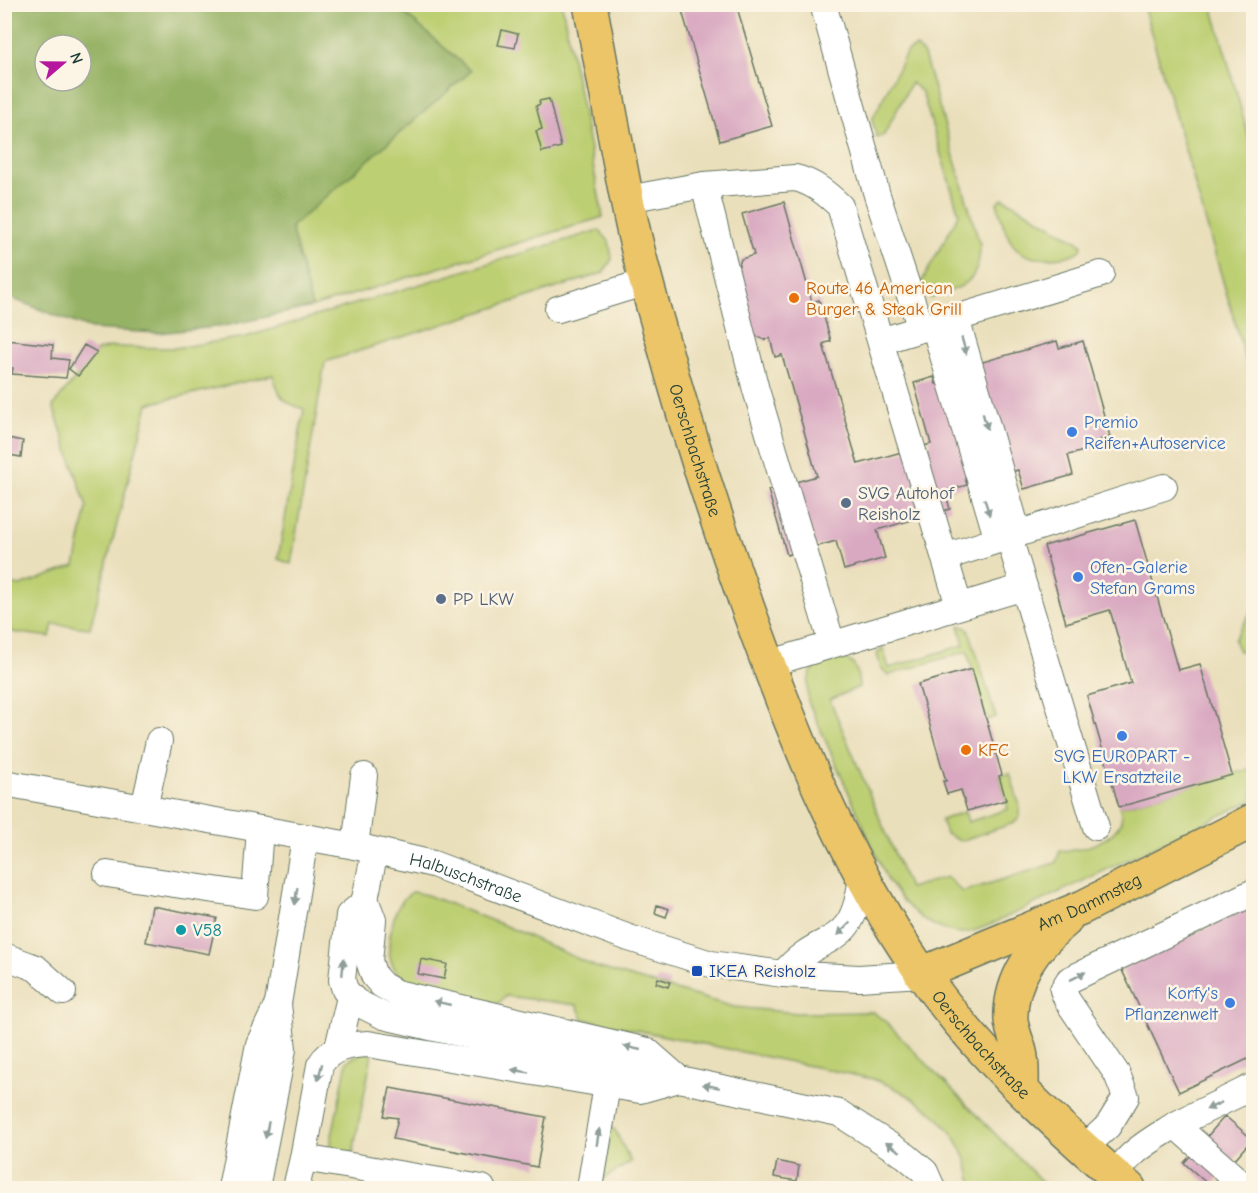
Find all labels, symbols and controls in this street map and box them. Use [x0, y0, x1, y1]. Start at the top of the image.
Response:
north arrow [33, 33, 93, 93]
text: N [66, 50, 86, 66]
place label: Route 46 American Burger & Steak Grill [806, 278, 962, 320]
marker: Route 46 American Burger & Steak Grill [787, 291, 801, 305]
one-way arrow [960, 337, 969, 355]
street label: Oerschbachstraße [664, 382, 725, 520]
one-way arrow [981, 412, 991, 430]
place label: Premio Reifen+Autoservice [1084, 412, 1226, 454]
marker: Premio Reifen+Autoservice [1065, 425, 1079, 439]
place label: SVG Autohof Reisholz [858, 483, 955, 525]
marker: SVG Autohof Reisholz [839, 496, 853, 510]
one-way arrow [983, 498, 992, 516]
place label: Ofen-Galerie Stefan Grams [1090, 557, 1195, 599]
marker: Ofen-Galerie Stefan Grams [1071, 570, 1085, 584]
place label: PP LKW [453, 589, 514, 610]
marker: PP LKW [434, 592, 448, 606]
marker: SVG EUROPART - LKW Ersatzteile [1115, 729, 1129, 743]
place label: KFC [978, 740, 1009, 761]
marker: KFC [959, 743, 973, 757]
place label: SVG EUROPART - LKW Ersatzteile [1054, 746, 1190, 788]
street label: Halbuschstraße [407, 849, 525, 908]
street label: Am Dammsteg [1034, 869, 1145, 936]
one-way arrow [291, 887, 300, 906]
place label: V58 [193, 920, 222, 941]
one-way arrow [836, 922, 851, 936]
marker: V58 [174, 923, 188, 937]
one-way arrow [338, 957, 348, 976]
place label: IKEA Reisholz [709, 961, 816, 982]
marker: IKEA Reisholz [690, 964, 704, 978]
one-way arrow [1069, 971, 1087, 981]
place label: Korfy's Pflanzenwelt [1125, 983, 1219, 1025]
street label: Oerschbachstraße [927, 987, 1034, 1104]
marker: Korfy's Pflanzenwelt [1223, 996, 1237, 1010]
one-way arrow [433, 997, 451, 1007]
one-way arrow [623, 1042, 641, 1052]
one-way arrow [314, 1063, 324, 1081]
one-way arrow [510, 1066, 529, 1075]
one-way arrow [701, 1080, 720, 1090]
one-way arrow [1206, 1101, 1223, 1110]
one-way arrow [262, 1120, 271, 1139]
one-way arrow [594, 1127, 603, 1146]
one-way arrow [885, 1142, 901, 1153]

